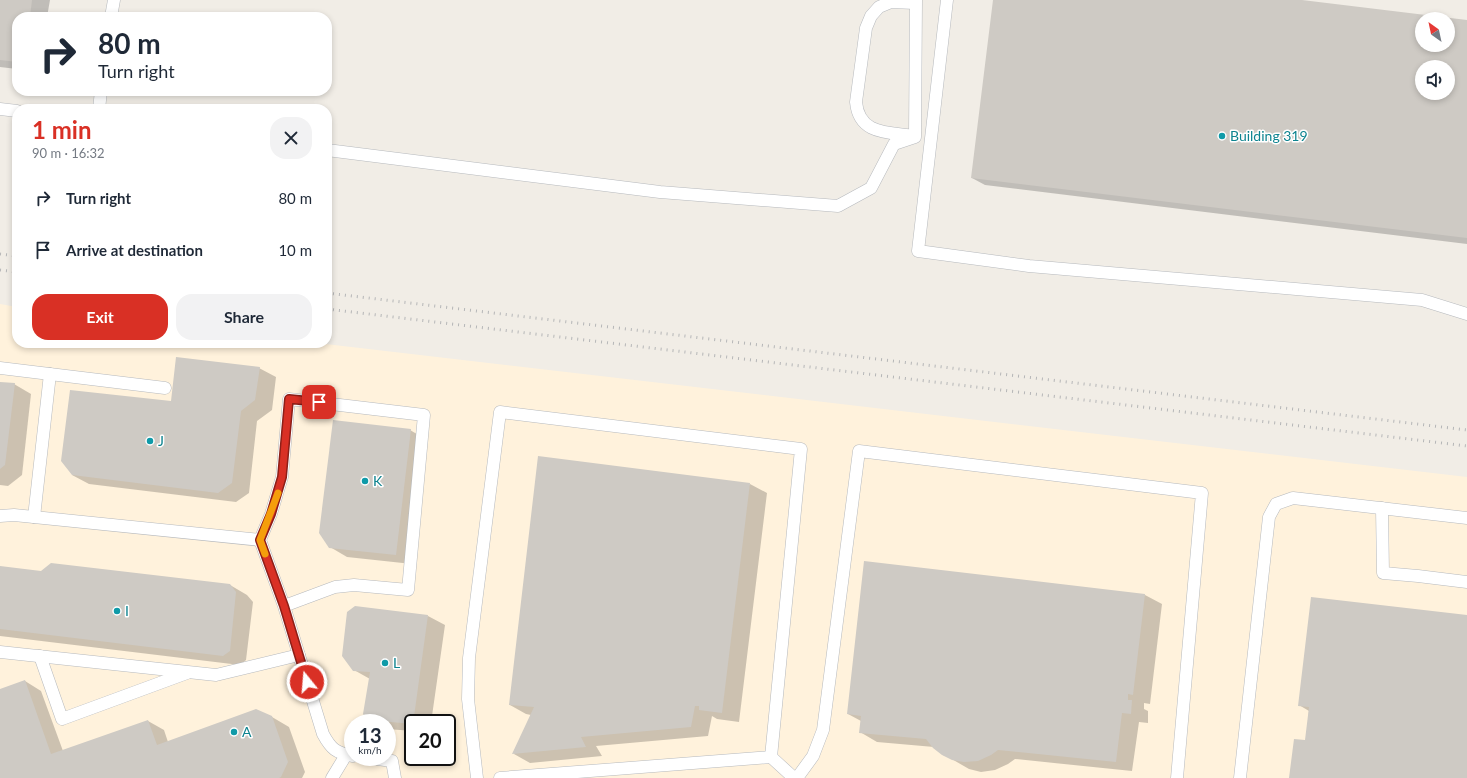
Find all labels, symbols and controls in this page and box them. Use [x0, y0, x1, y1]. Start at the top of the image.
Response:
north arrow [1415, 12, 1455, 52]
map controls [1415, 12, 1455, 100]
text: 80 m [98, 26, 161, 60]
icon: right [32, 28, 84, 80]
text: Turn right [98, 60, 175, 82]
button: sound [1415, 60, 1455, 100]
text: 1 min [32, 115, 92, 144]
button: close [270, 117, 312, 159]
place label: Building 319 [1230, 127, 1308, 144]
marker: Building 319 [1217, 131, 1227, 141]
text: 90 m · 16:32 [32, 145, 105, 161]
icon: right [32, 187, 54, 209]
text: Turn right [66, 189, 131, 207]
text: 80 m [278, 189, 312, 207]
icon: arrive [32, 239, 54, 261]
text: Arrive at destination [66, 241, 203, 259]
text: 10 m [278, 241, 312, 259]
button: Exit [32, 294, 168, 340]
button: Share [176, 294, 312, 340]
pin [302, 385, 336, 419]
icon: arrive [308, 391, 330, 413]
place label: J [158, 432, 164, 449]
marker: J [145, 436, 155, 446]
place label: K [373, 472, 383, 489]
marker: K [360, 476, 370, 486]
place label: I [125, 602, 129, 619]
marker: I [112, 606, 122, 616]
place label: L [393, 654, 400, 671]
marker: L [380, 658, 390, 668]
position arrow [286, 661, 328, 703]
speed limit sign: 20 [404, 714, 456, 766]
place label: A [242, 723, 252, 740]
text: 13 [358, 723, 382, 747]
marker: A [229, 727, 239, 737]
text: km/h [358, 744, 382, 756]

